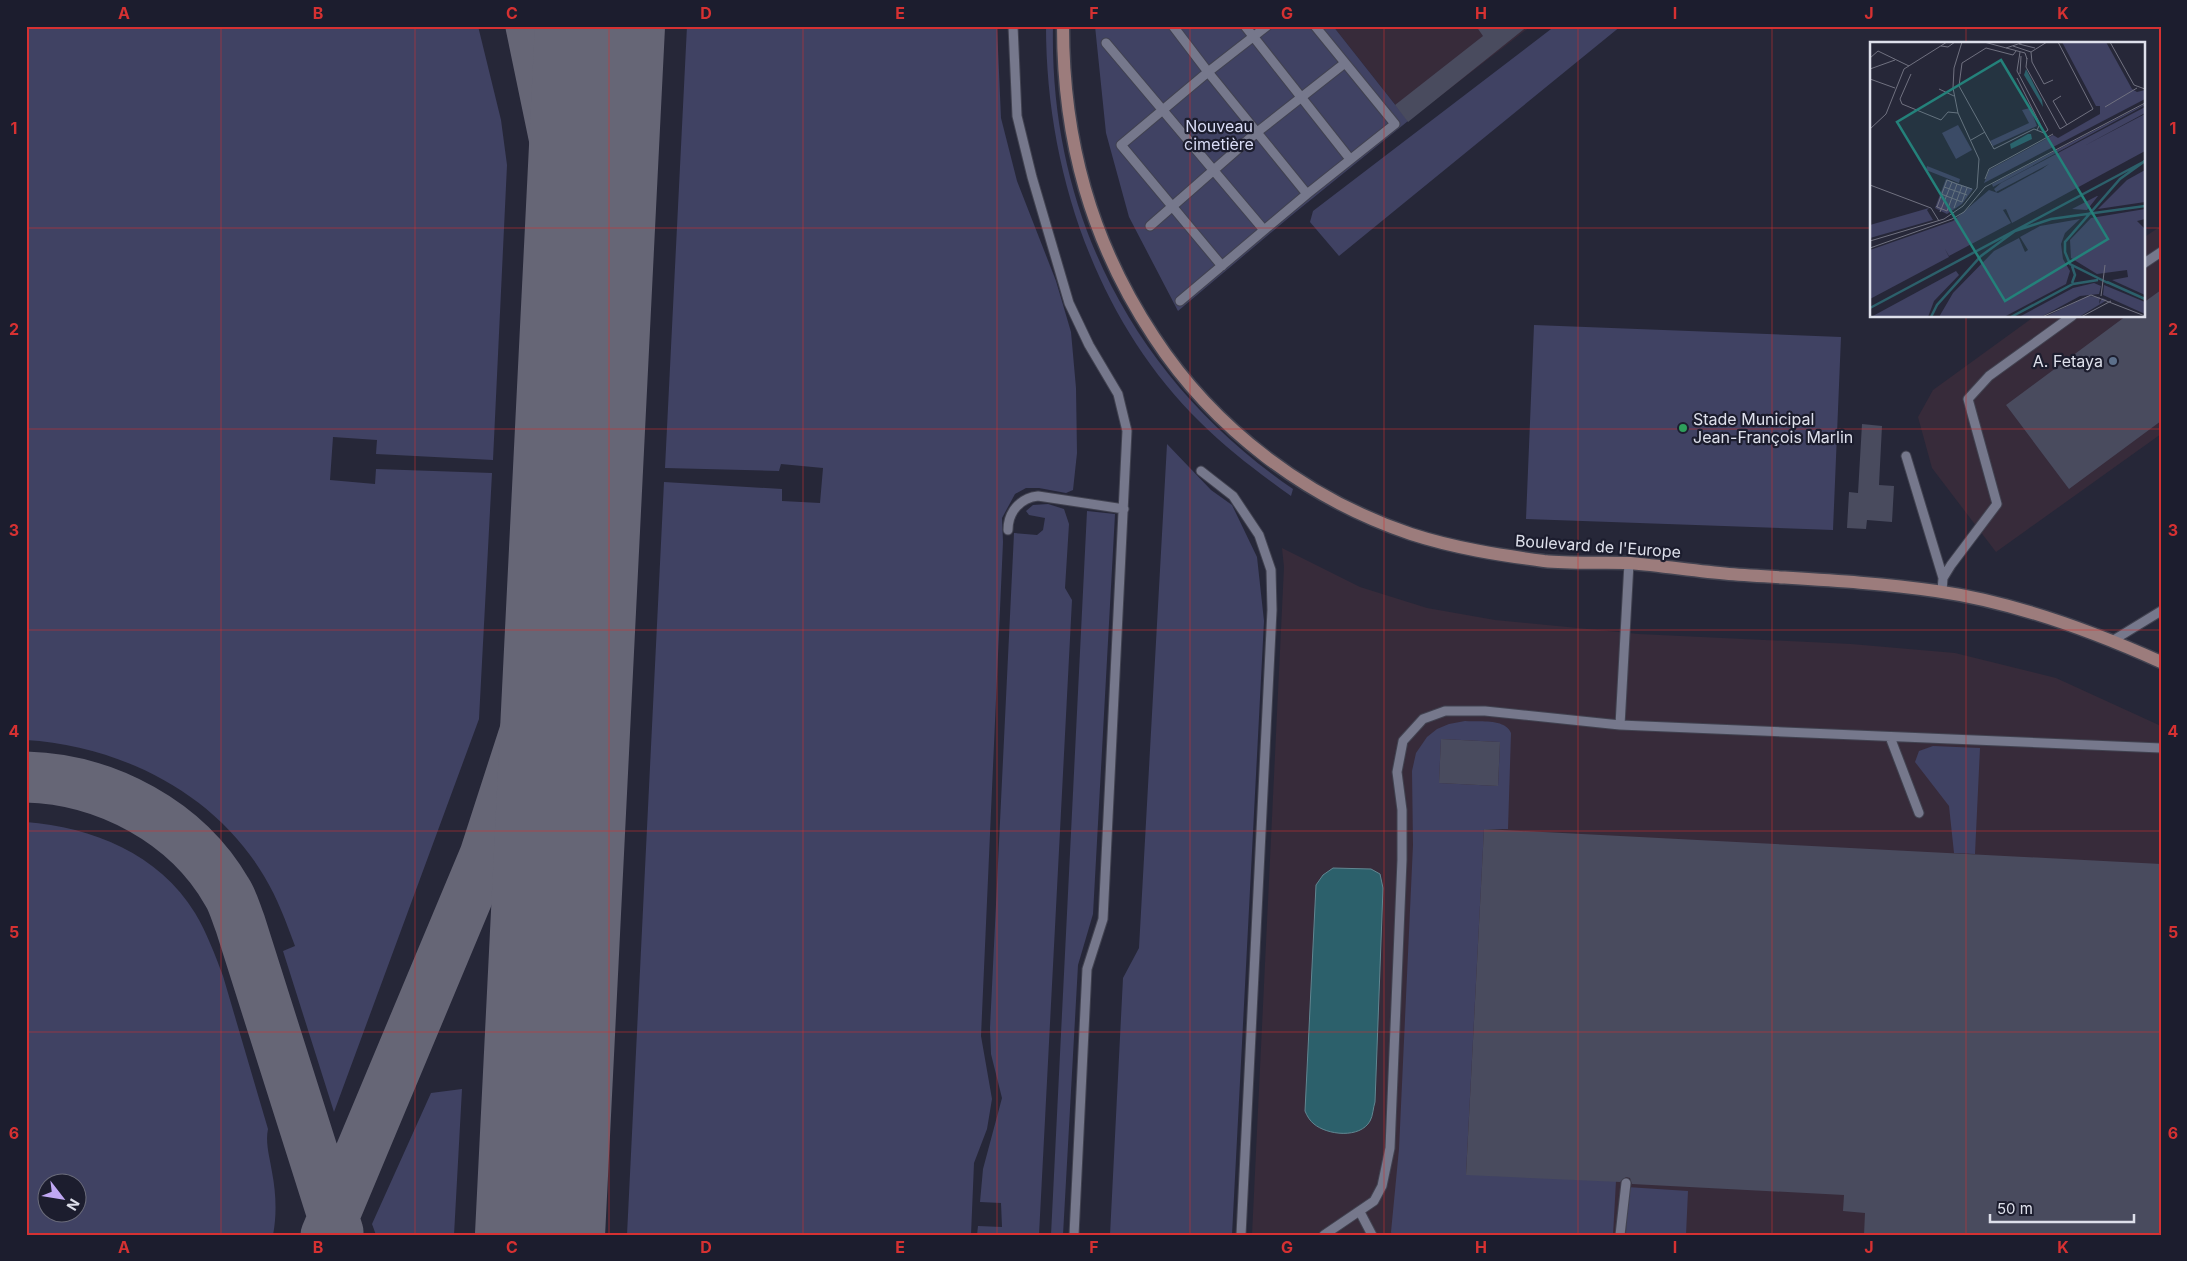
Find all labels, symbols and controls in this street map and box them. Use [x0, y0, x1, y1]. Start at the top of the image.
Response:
text: A [118, 3, 130, 23]
text: B [313, 3, 323, 23]
text: C [506, 3, 518, 23]
text: D [700, 3, 712, 23]
text: E [895, 3, 905, 23]
text: F [1089, 3, 1099, 23]
text: G [1281, 3, 1293, 23]
text: H [1475, 3, 1487, 23]
text: I [1673, 3, 1677, 23]
text: J [1864, 3, 1874, 23]
text: K [2057, 3, 2069, 23]
inset map [1870, 42, 2144, 318]
park label: Nouveau cimetière [1184, 116, 1254, 154]
text: 1 [11, 118, 17, 138]
text: 1 [2170, 118, 2176, 138]
text: 2 [9, 319, 19, 339]
text: 2 [2168, 319, 2178, 339]
place label: A. Fetaya [2033, 351, 2103, 371]
marker: A. Fetaya [2107, 355, 2119, 367]
place label: Stade Municipal Jean-François Marlin [1693, 409, 1853, 447]
marker: Stade Municipal Jean-François Marlin [1677, 422, 1689, 434]
text: 3 [9, 520, 19, 540]
text: 3 [2168, 520, 2178, 540]
street label: Boulevard de l'Europe [1514, 530, 1682, 562]
text: 4 [9, 721, 20, 741]
text: 4 [2168, 721, 2179, 741]
text: 5 [9, 922, 19, 942]
text: 5 [2168, 922, 2178, 942]
text: 6 [9, 1123, 19, 1143]
text: 6 [2168, 1123, 2178, 1143]
north arrow [38, 1174, 88, 1224]
scale bar [1990, 1191, 2133, 1223]
text: N [64, 1196, 84, 1214]
text: 50 m [1997, 1199, 2033, 1218]
text: A [118, 1237, 130, 1257]
text: B [313, 1237, 323, 1257]
text: C [506, 1237, 518, 1257]
text: D [700, 1237, 712, 1257]
text: E [895, 1237, 905, 1257]
text: F [1089, 1237, 1099, 1257]
text: G [1281, 1237, 1293, 1257]
text: H [1475, 1237, 1487, 1257]
text: I [1673, 1237, 1677, 1257]
text: J [1864, 1237, 1874, 1257]
text: K [2057, 1237, 2069, 1257]

